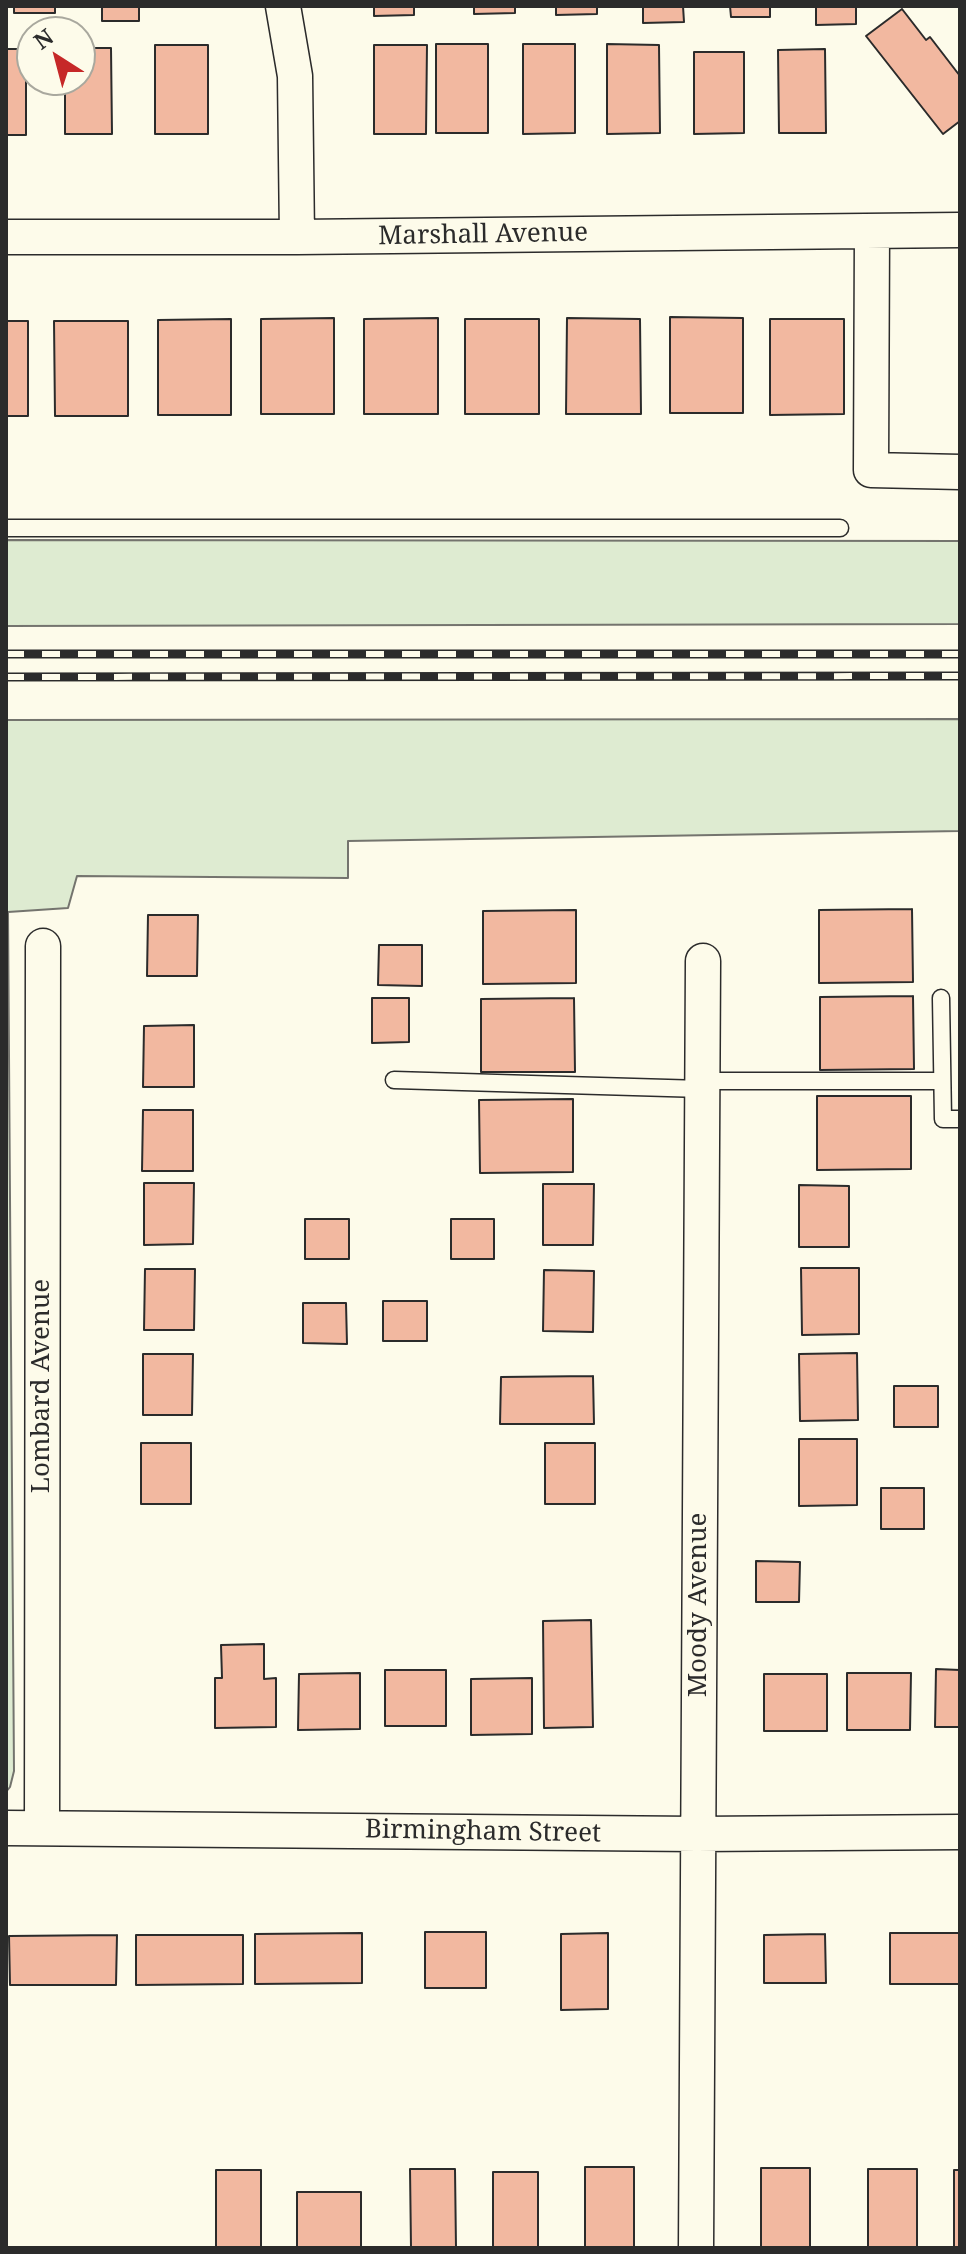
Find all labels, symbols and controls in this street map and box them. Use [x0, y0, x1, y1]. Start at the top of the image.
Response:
north arrow [16, 16, 96, 96]
text: N [27, 21, 59, 55]
street label: Marshall Avenue [378, 218, 588, 252]
street label: Lombard Avenue [26, 1279, 58, 1493]
street label: Moody Avenue [683, 1513, 715, 1697]
street label: Birmingham Street [365, 1814, 601, 1850]

